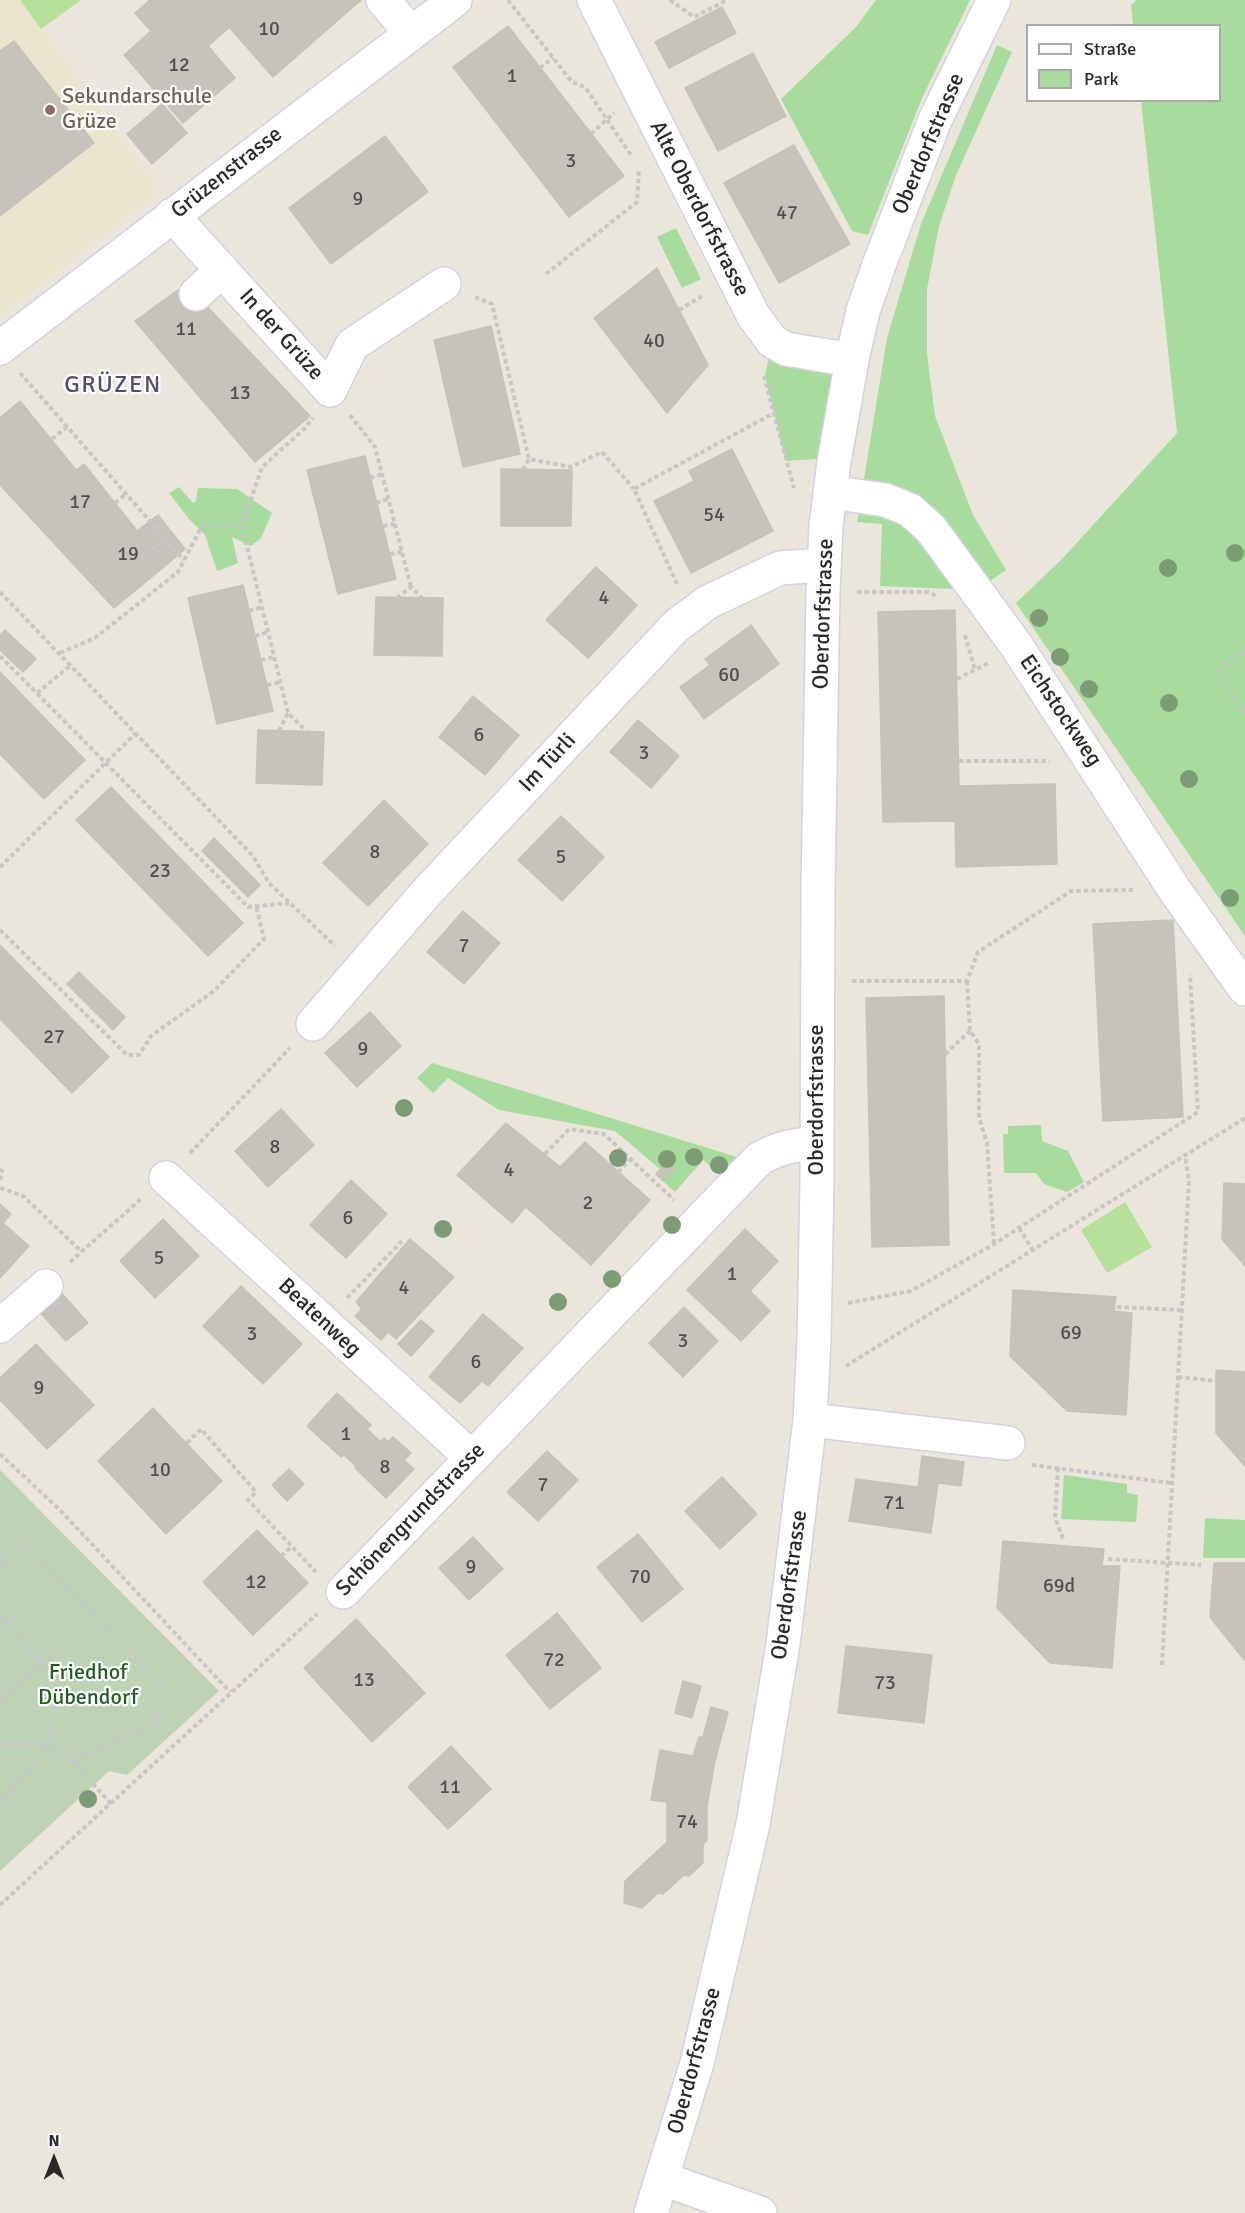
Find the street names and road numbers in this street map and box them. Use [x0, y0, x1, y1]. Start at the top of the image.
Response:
street label: Oberdorfstrasse [887, 69, 971, 219]
street label: Alte Oberdorfstrasse [643, 117, 755, 301]
street label: Grüzenstrasse [166, 122, 288, 224]
street label: In der Grüze [233, 284, 329, 386]
street label: Oberdorfstrasse [808, 538, 840, 690]
street label: Eichstockweg [1013, 650, 1107, 772]
street label: Im Türli [514, 728, 582, 798]
street label: Oberdorfstrasse [804, 1025, 830, 1175]
street label: Beatenweg [272, 1273, 366, 1363]
street label: Schönengrundstrasse [331, 1438, 491, 1602]
street label: Oberdorfstrasse [766, 1508, 814, 1662]
street label: Oberdorfstrasse [663, 1985, 727, 2137]

